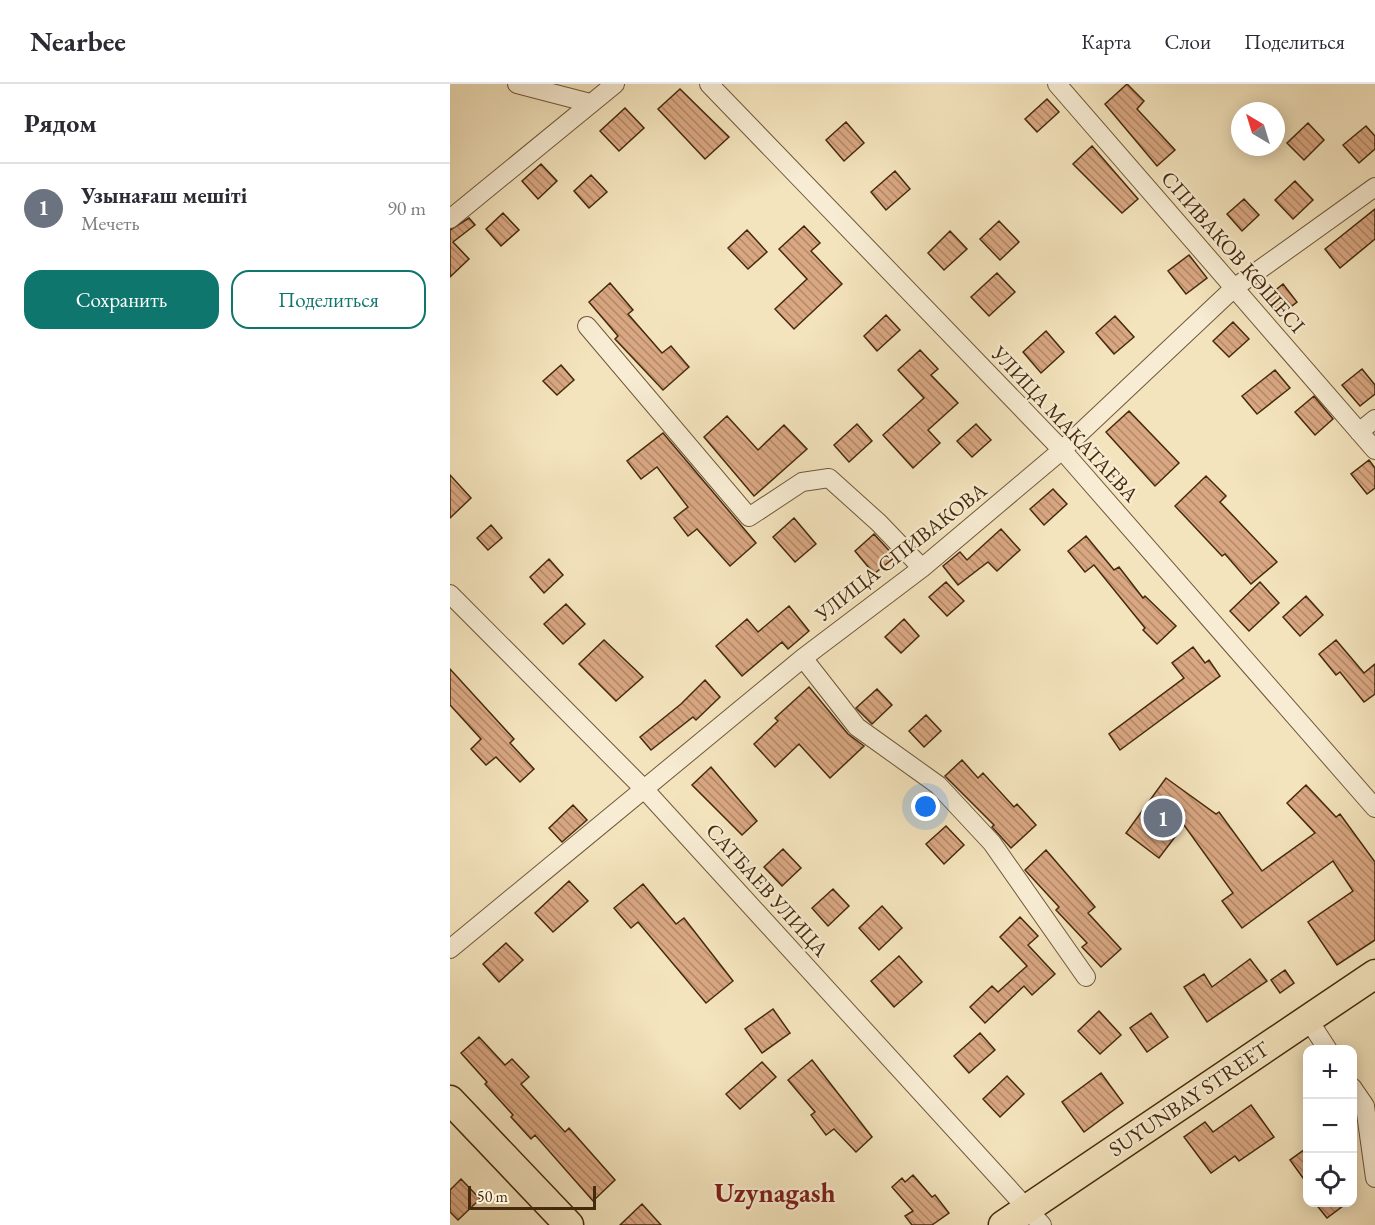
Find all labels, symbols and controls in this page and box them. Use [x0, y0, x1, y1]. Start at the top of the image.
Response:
text: Nearbee [30, 23, 126, 59]
text: Карта [1081, 28, 1131, 55]
text: Слои [1164, 28, 1211, 55]
text: Поделиться [1244, 28, 1345, 55]
north arrow [1231, 102, 1285, 156]
text: Рядом [24, 106, 97, 140]
street label: СПИВАКОВ КӨШЕСІ [1156, 165, 1311, 338]
text: Узынағаш мешіті [81, 181, 247, 210]
text: 1 [38, 195, 49, 221]
text: 90 m [387, 195, 426, 221]
text: Мечеть [81, 210, 139, 236]
button: Сохранить [24, 270, 219, 329]
button: Поделиться [231, 270, 426, 329]
street label: УЛИЦА МАКАТАЕВА [985, 339, 1145, 508]
street label: УЛИЦА СПИВАКОВА [809, 476, 992, 628]
your location [911, 792, 940, 821]
pin: 1 [1144, 796, 1182, 840]
street label: САТБАЕВ УЛИЦА [700, 817, 835, 962]
street label: SUYUNBAY STREET [1103, 1034, 1275, 1162]
map controls [1303, 1045, 1357, 1207]
button: + [1303, 1045, 1357, 1099]
button: − [1303, 1099, 1357, 1153]
button: locate [1303, 1153, 1357, 1207]
district label: Uzynagash [714, 1175, 836, 1210]
scale bar [468, 1183, 596, 1210]
text: 50 m [477, 1186, 508, 1207]

